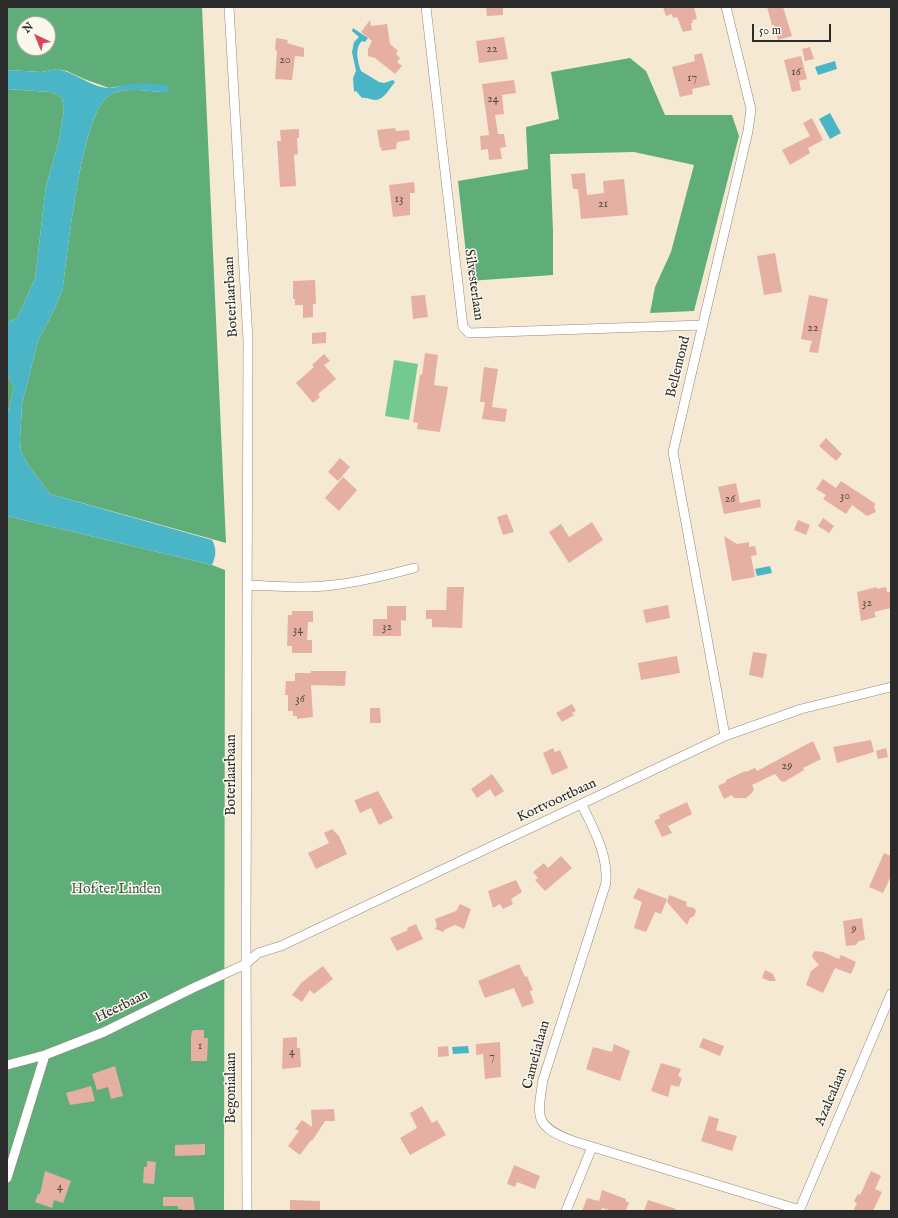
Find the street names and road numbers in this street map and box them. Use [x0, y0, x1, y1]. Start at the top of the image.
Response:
street label: Silvesterlaan [460, 248, 486, 322]
street label: Boterlaarbaan [221, 256, 243, 338]
street label: Bellemond [663, 334, 695, 400]
street label: Boterlaarbaan [224, 734, 240, 816]
street label: Kortvoortbaan [515, 775, 599, 827]
street label: Heerbaan [93, 987, 151, 1027]
street label: Camelialaan [520, 1019, 554, 1091]
street label: Begonialaan [224, 1052, 240, 1124]
street label: Azalealaan [812, 1065, 852, 1129]

